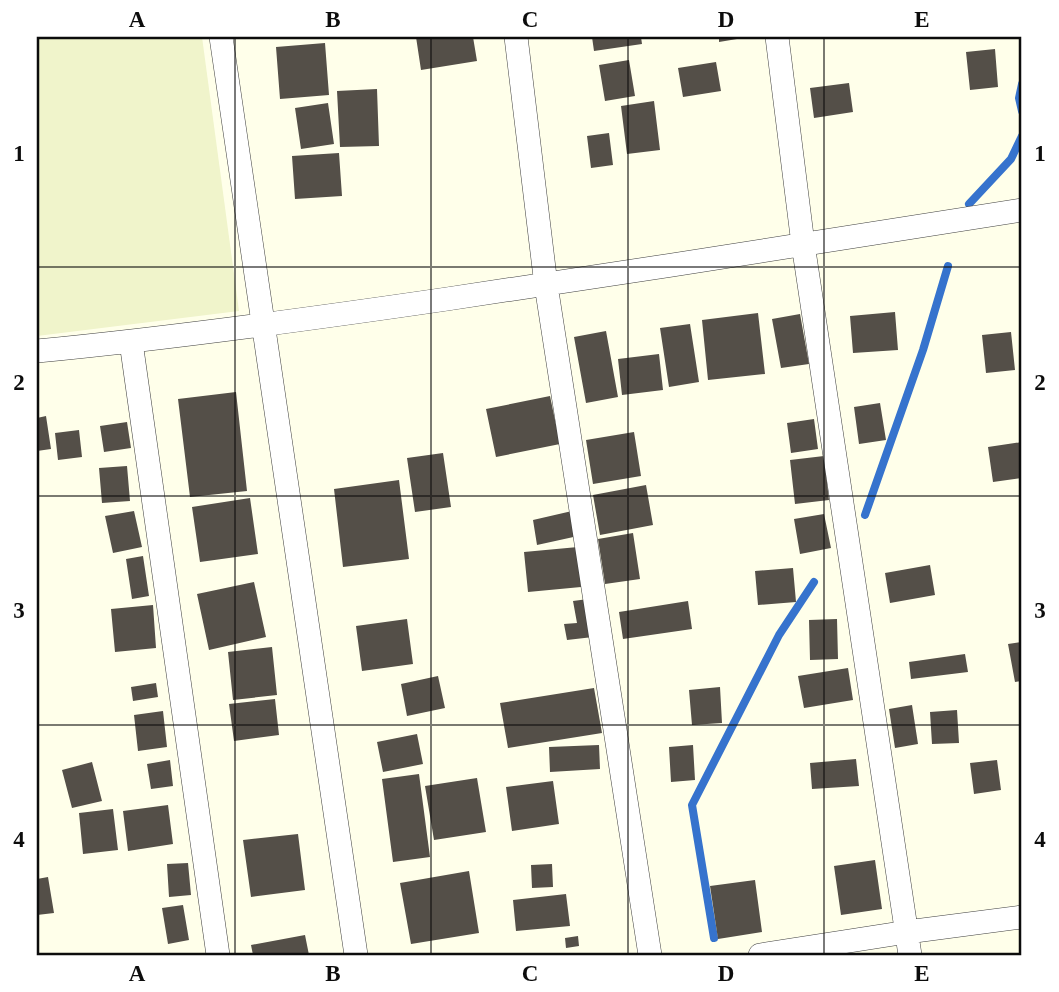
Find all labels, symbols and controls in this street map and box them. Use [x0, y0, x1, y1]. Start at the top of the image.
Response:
text: A [129, 7, 146, 32]
text: B [325, 7, 341, 32]
text: C [522, 7, 538, 32]
text: D [718, 7, 734, 32]
text: E [914, 7, 930, 32]
text: 1 [13, 141, 25, 166]
text: 1 [1034, 141, 1046, 166]
text: 2 [13, 370, 25, 395]
text: 2 [1034, 370, 1046, 395]
text: 3 [13, 598, 25, 623]
text: 3 [1034, 598, 1046, 623]
text: 4 [13, 827, 25, 852]
text: 4 [1034, 827, 1046, 852]
text: A [129, 961, 146, 986]
text: B [325, 961, 341, 986]
text: C [522, 961, 538, 986]
text: D [718, 961, 734, 986]
text: E [914, 961, 930, 986]

